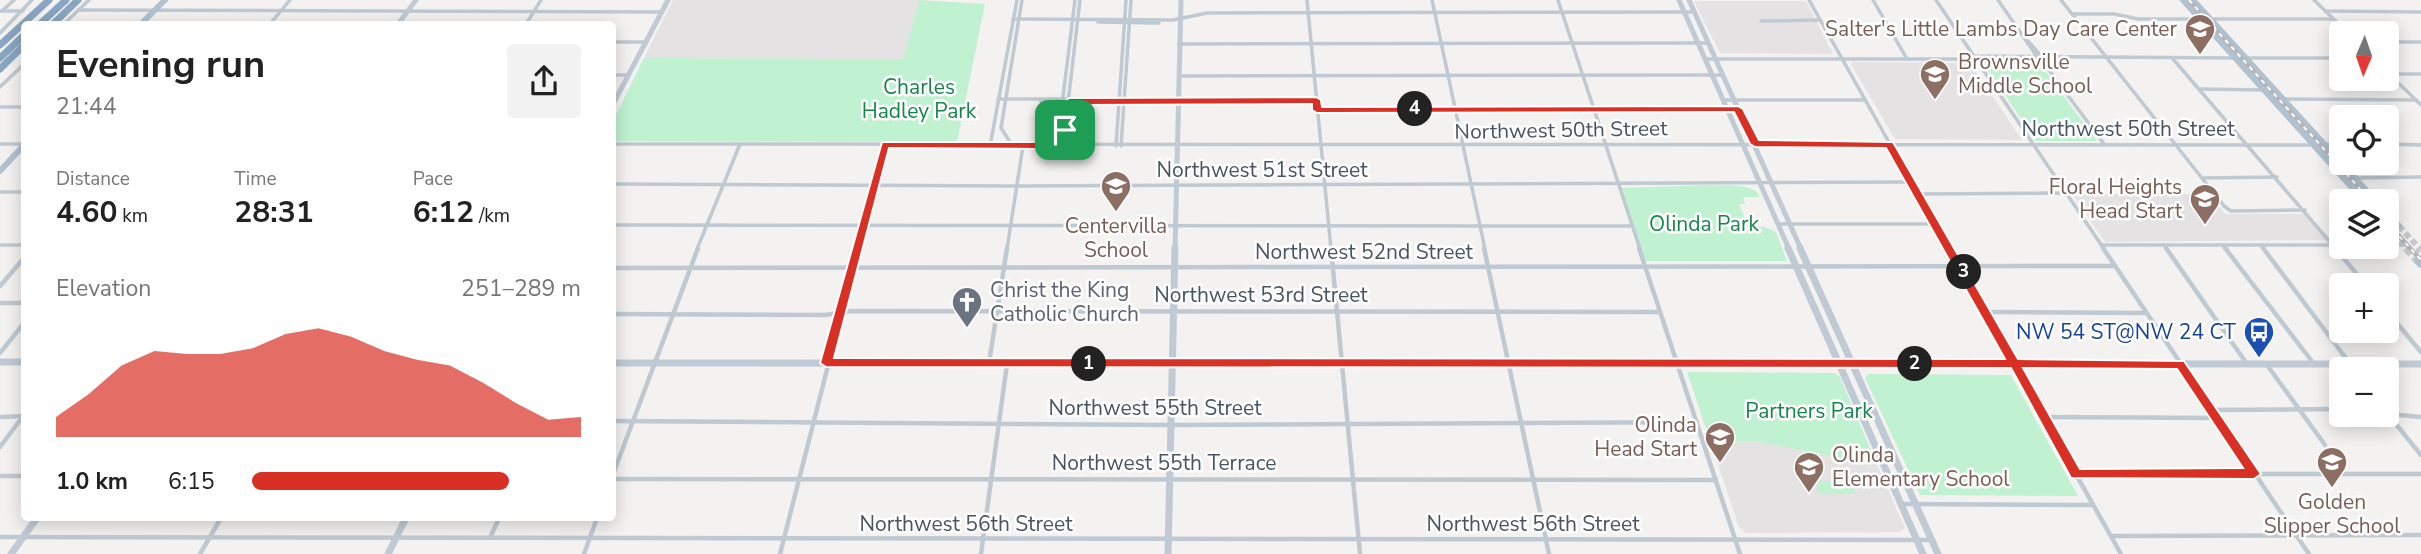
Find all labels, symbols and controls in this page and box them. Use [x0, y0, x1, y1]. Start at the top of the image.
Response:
school or university icon: Salter's Little Lambs Day Care Center [2183, 12, 2217, 56]
place label: Salter's Little Lambs Day Care Center [1825, 15, 2177, 43]
north arrow [2329, 21, 2399, 91]
map controls [2329, 21, 2399, 427]
text: Evening run [56, 39, 265, 90]
button: share [507, 44, 581, 118]
place label: Brownsville Middle School [1958, 48, 2093, 100]
school or university icon: Brownsville Middle School [1918, 57, 1952, 101]
park label: Charles Hadley Park [862, 73, 977, 125]
text: 21:44 [56, 91, 116, 122]
pin: 4 [1398, 92, 1432, 126]
text: 4 [1409, 95, 1420, 121]
pin [1035, 100, 1095, 160]
button: locate [2329, 105, 2399, 175]
icon: arrive [1046, 111, 1084, 149]
street label: Northwest 50th Street [1454, 114, 1668, 146]
street label: Northwest 50th Street [2021, 115, 2235, 143]
street label: Northwest 51st Street [1156, 156, 1368, 184]
text: Distance [56, 166, 130, 192]
text: Time [234, 166, 277, 192]
text: Pace [413, 166, 453, 192]
school or university icon: Centervilla School [1099, 169, 1133, 213]
place label: Floral Heights Head Start [2049, 173, 2183, 225]
school or university icon: Floral Heights Head Start [2188, 182, 2222, 226]
button: layers [2329, 189, 2399, 259]
text: 4.60 [56, 192, 117, 233]
text: 28:31 [234, 192, 314, 233]
text: 6:12 [413, 192, 474, 233]
text: km [117, 203, 148, 229]
text: /km [474, 203, 510, 229]
park label: Olinda Park [1649, 210, 1759, 238]
place label: Centervilla School [1065, 212, 1167, 264]
street label: Northwest 52nd Street [1255, 238, 1474, 266]
pin: 3 [1946, 254, 1982, 290]
text: 3 [1958, 258, 1969, 284]
text: Elevation [56, 273, 151, 304]
text: 251–289 m [461, 273, 581, 304]
button: + [2329, 273, 2399, 343]
place label: Christ the King Catholic Church [990, 276, 1139, 328]
street label: Northwest 53rd Street [1154, 281, 1368, 309]
church icon: Christ the King Catholic Church [950, 285, 984, 329]
bus stop icon: NW 54 ST@NW 24 CT [2242, 315, 2276, 359]
place label: NW 54 ST@NW 24 CT [2016, 318, 2236, 346]
pin: 1 [1072, 346, 1106, 382]
pin: 2 [1898, 346, 1932, 382]
text: 1 [1083, 350, 1094, 376]
text: 2 [1909, 350, 1920, 376]
button: − [2329, 357, 2399, 427]
street label: Northwest 55th Street [1048, 394, 1262, 422]
park label: Partners Park [1745, 397, 1873, 425]
place label: Olinda Head Start [1594, 411, 1698, 463]
school or university icon: Olinda Head Start [1703, 420, 1737, 464]
place label: Olinda Elementary School [1832, 441, 2010, 493]
school or university icon: Golden Slipper School [2315, 445, 2349, 489]
street label: Northwest 55th Terrace [1052, 449, 1276, 477]
school or university icon: Olinda Elementary School [1792, 450, 1826, 494]
text: 1.0 km [56, 466, 128, 497]
text: 6:15 [168, 466, 215, 497]
place label: Golden Slipper School [2264, 488, 2401, 540]
street label: Northwest 56th Street [859, 510, 1073, 538]
street label: Northwest 56th Street [1426, 510, 1640, 538]

